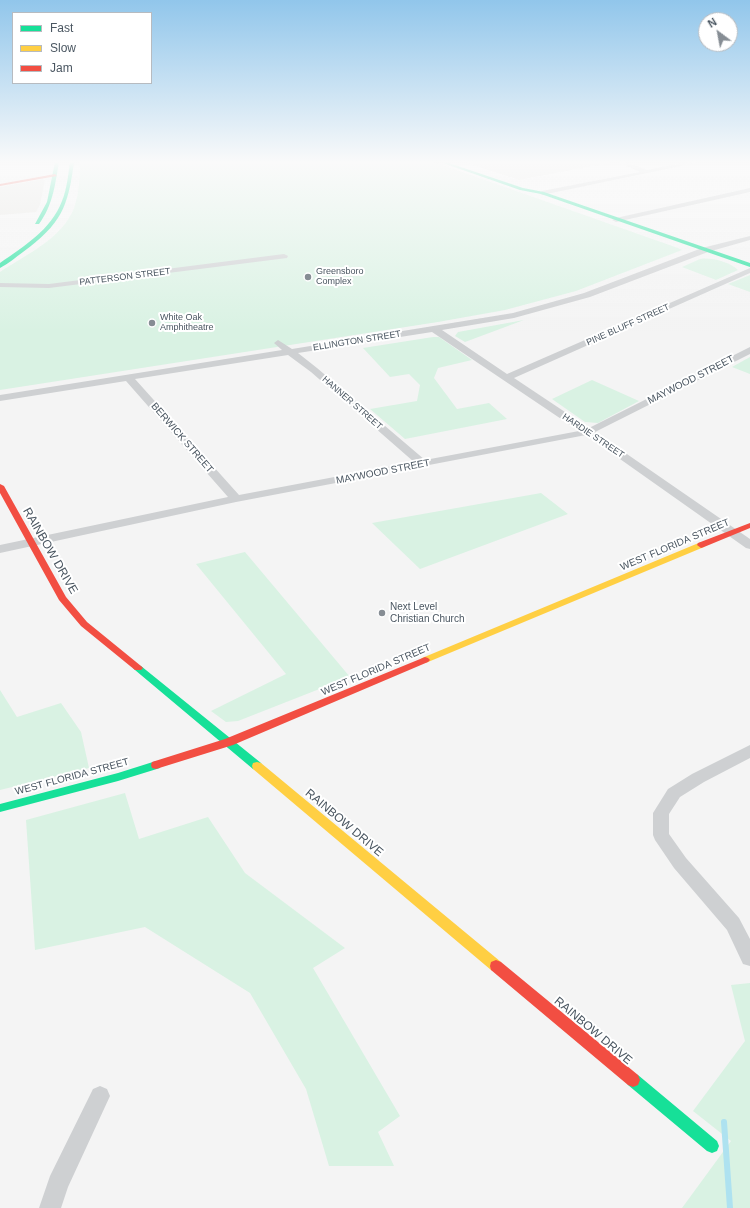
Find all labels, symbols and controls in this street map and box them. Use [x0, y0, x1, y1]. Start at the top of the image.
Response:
legend [12, 12, 152, 84]
north arrow [698, 12, 738, 52]
text: N [706, 15, 719, 30]
text: Fast [50, 21, 73, 35]
text: Slow [50, 41, 76, 55]
text: Jam [50, 61, 73, 75]
street label: PATTERSON STREET [79, 266, 171, 288]
place label: Greensboro Complex [316, 267, 364, 288]
marker: Greensboro Complex [303, 272, 313, 282]
street label: PINE BLUFF STREET [585, 302, 671, 348]
place label: White Oak Amphitheatre [160, 313, 214, 334]
marker: White Oak Amphitheatre [147, 318, 157, 328]
street label: ELLINGTON STREET [312, 329, 402, 353]
street label: MAYWOOD STREET [646, 353, 736, 407]
street label: HANNER STREET [320, 374, 384, 432]
street label: BERWICK STREET [148, 401, 216, 475]
street label: HARDIE STREET [560, 411, 626, 461]
street label: MAYWOOD STREET [335, 457, 431, 487]
street label: RAINBOW DRIVE [19, 505, 81, 597]
street label: WEST FLORIDA STREET [619, 517, 731, 573]
place label: Next Level Christian Church [390, 601, 464, 624]
marker: Next Level Christian Church [377, 608, 387, 618]
street label: WEST FLORIDA STREET [320, 642, 432, 698]
street label: WEST FLORIDA STREET [14, 756, 130, 798]
street label: RAINBOW DRIVE [302, 786, 386, 860]
street label: RAINBOW DRIVE [551, 994, 635, 1068]

